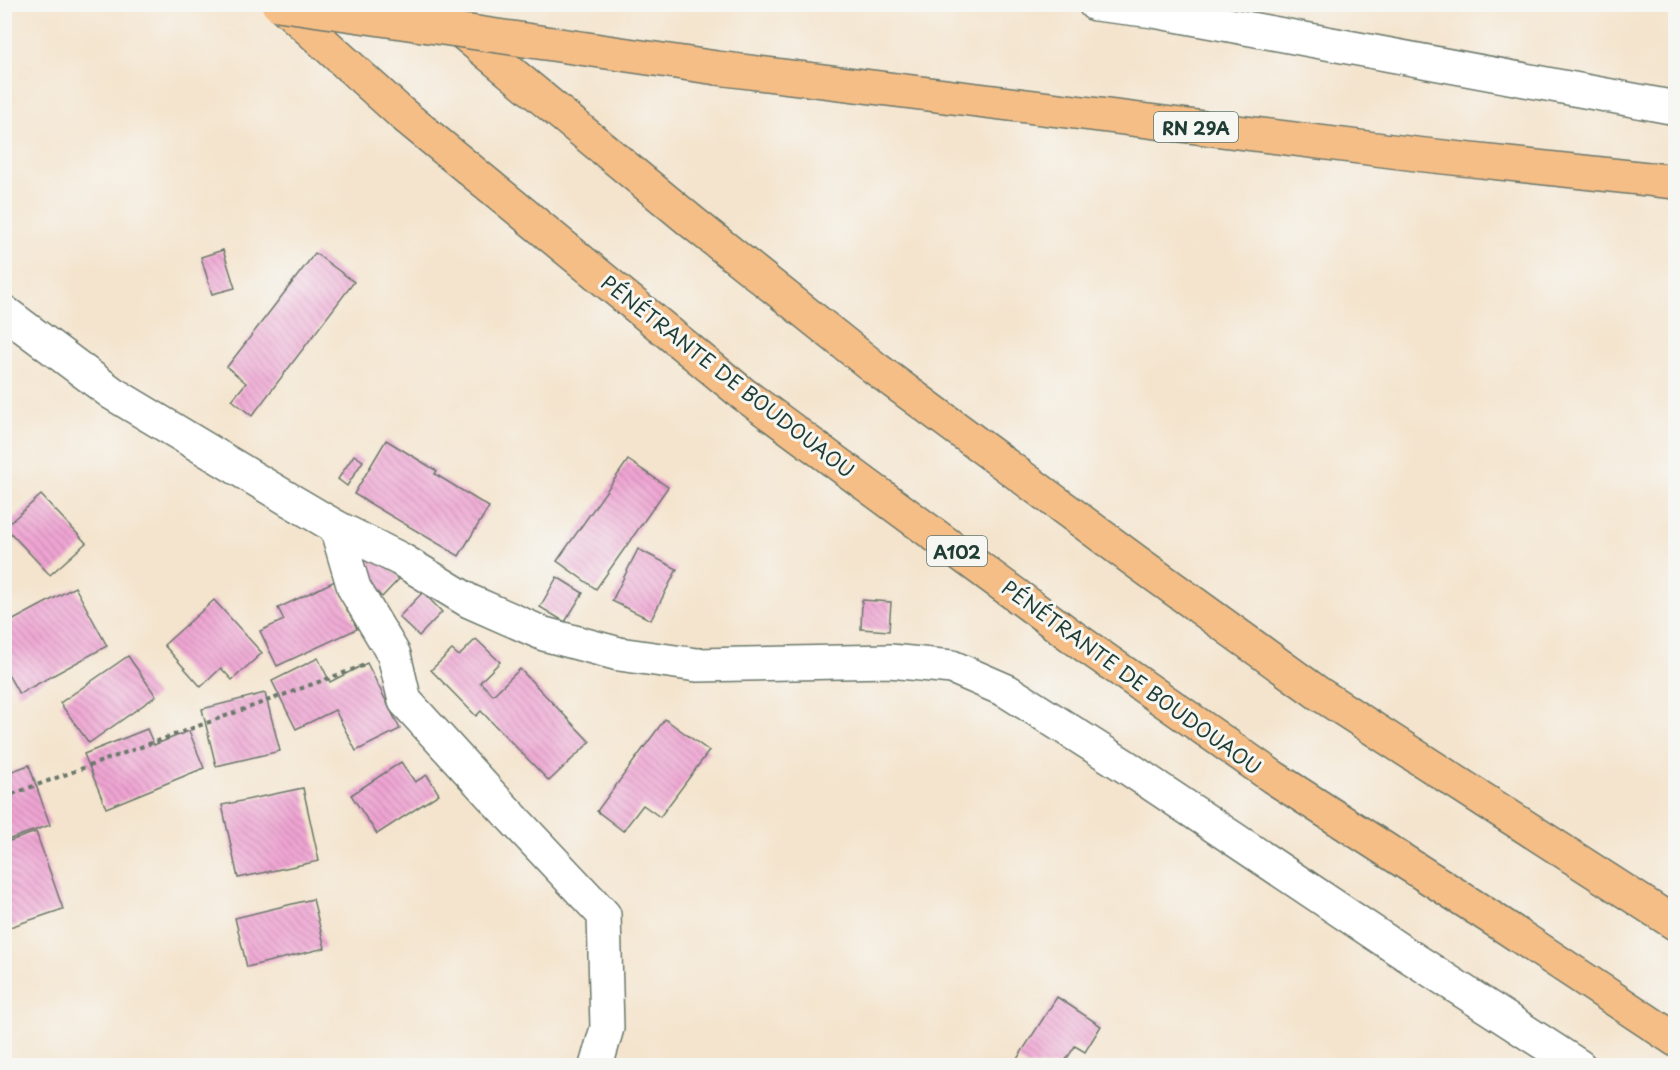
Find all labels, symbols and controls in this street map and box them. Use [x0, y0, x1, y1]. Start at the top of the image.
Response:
road number: RN 29A [1154, 112, 1238, 142]
street label: PÉNÉTRANTE DE BOUDOUAOU [595, 267, 861, 485]
road number: A102 [927, 536, 987, 566]
street label: PÉNÉTRANTE DE BOUDOUAOU [996, 572, 1268, 782]

